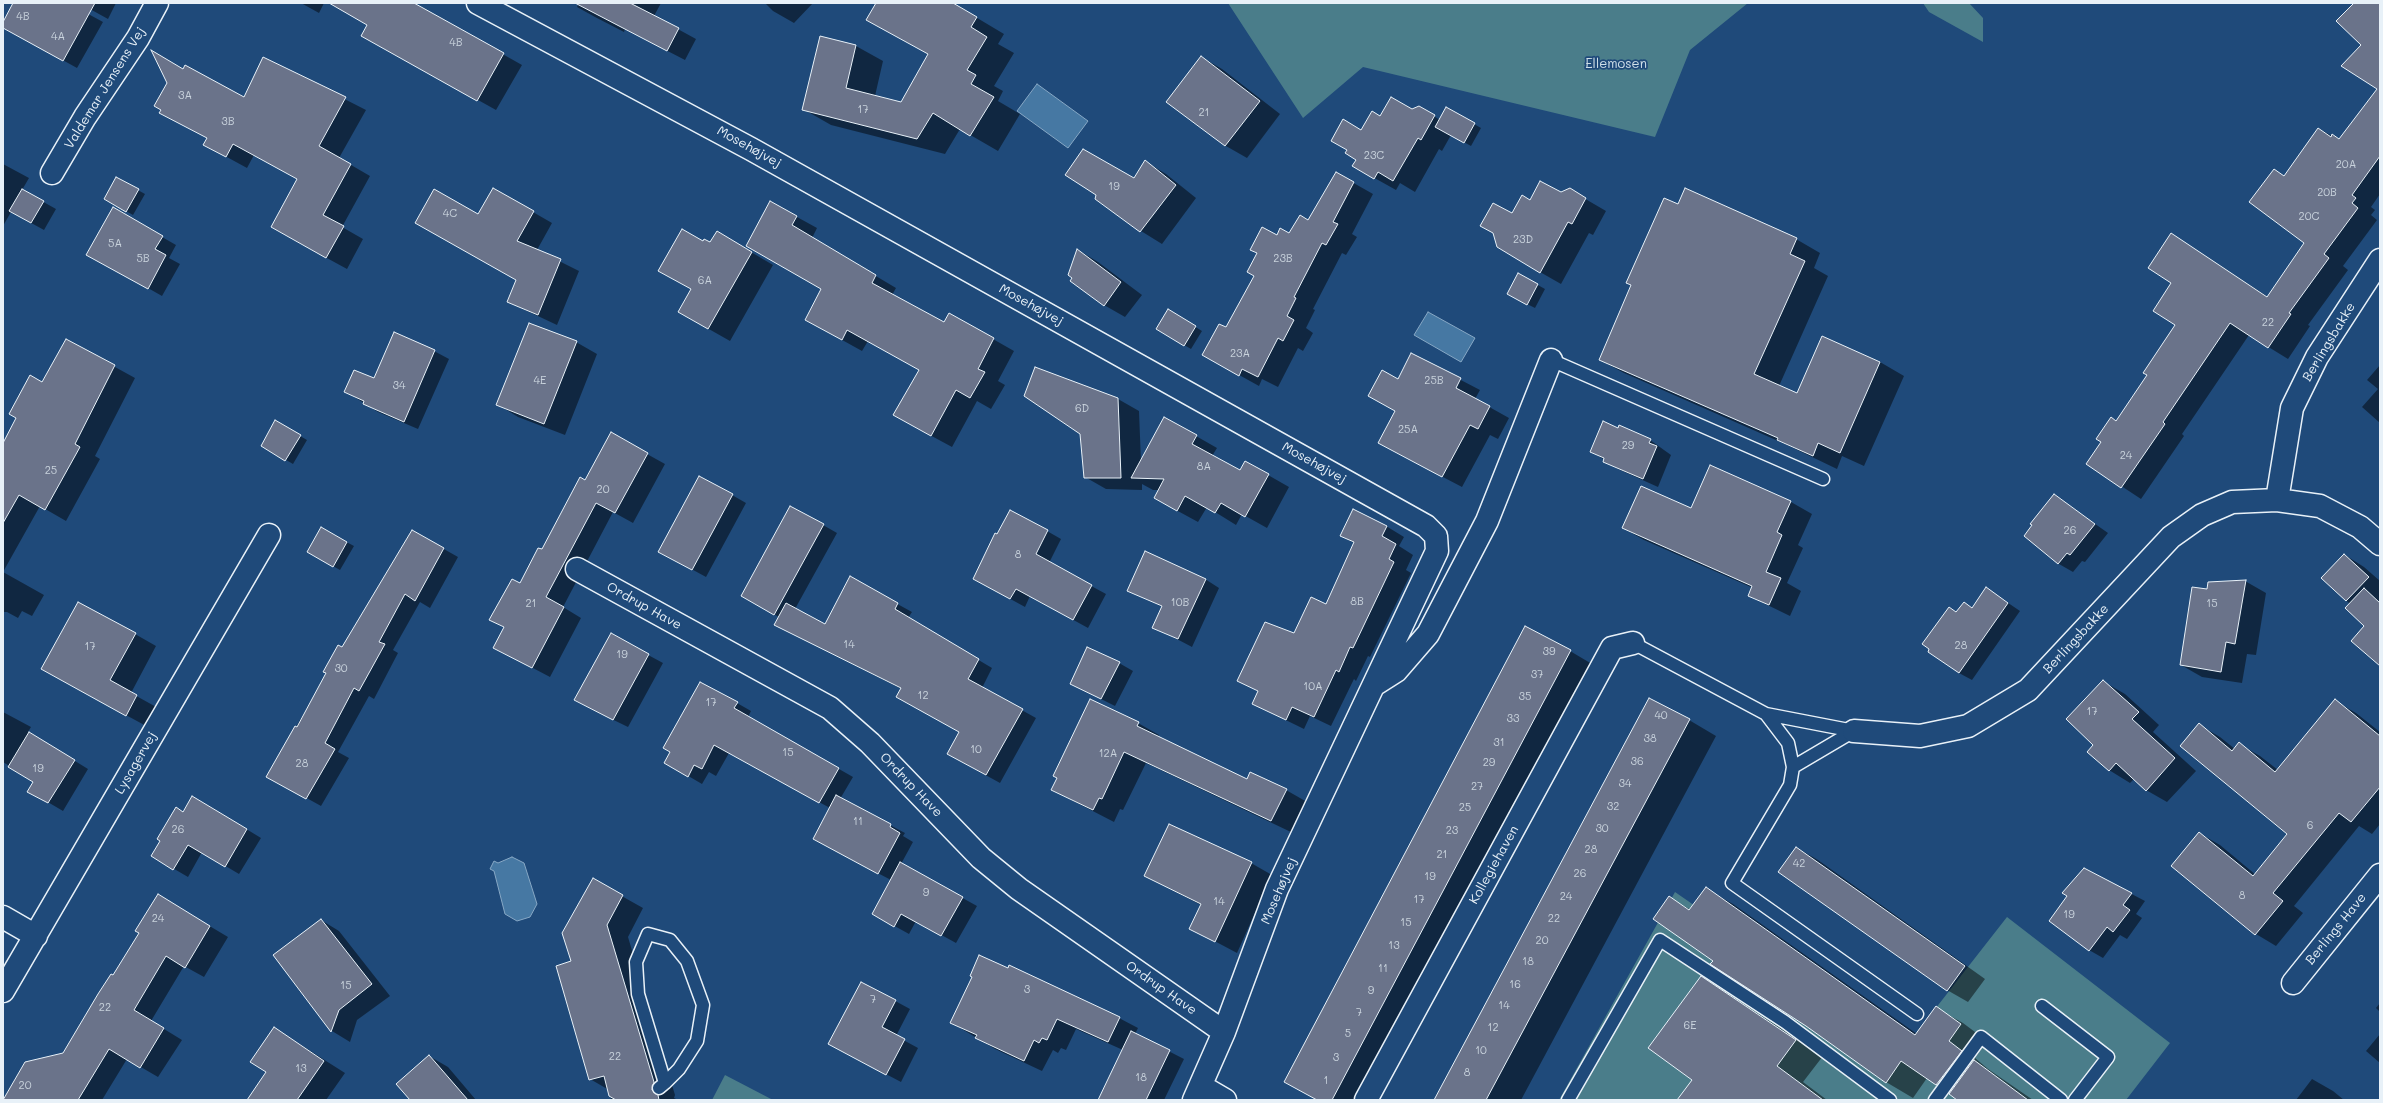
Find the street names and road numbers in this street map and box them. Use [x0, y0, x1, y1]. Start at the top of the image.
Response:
street label: Valdemar Jensens Vej [61, 24, 149, 152]
street label: Mosehøjvej [714, 123, 784, 171]
street label: Mosehøjvej [996, 281, 1066, 329]
street label: Berlingsbakke [2299, 300, 2359, 384]
street label: Mosehøjvej [1279, 439, 1349, 487]
street label: Ordrup Have [604, 579, 684, 633]
street label: Berlingsbakke [2040, 601, 2112, 677]
street label: Lysagervej [112, 729, 160, 797]
street label: Ordrup Have [877, 750, 945, 820]
street label: Kollegiehaven [1466, 823, 1522, 907]
street label: Mosehøjvej [1258, 855, 1300, 927]
street label: Berlings Have [2302, 890, 2370, 968]
street label: Ordrup Have [1122, 958, 1200, 1018]

